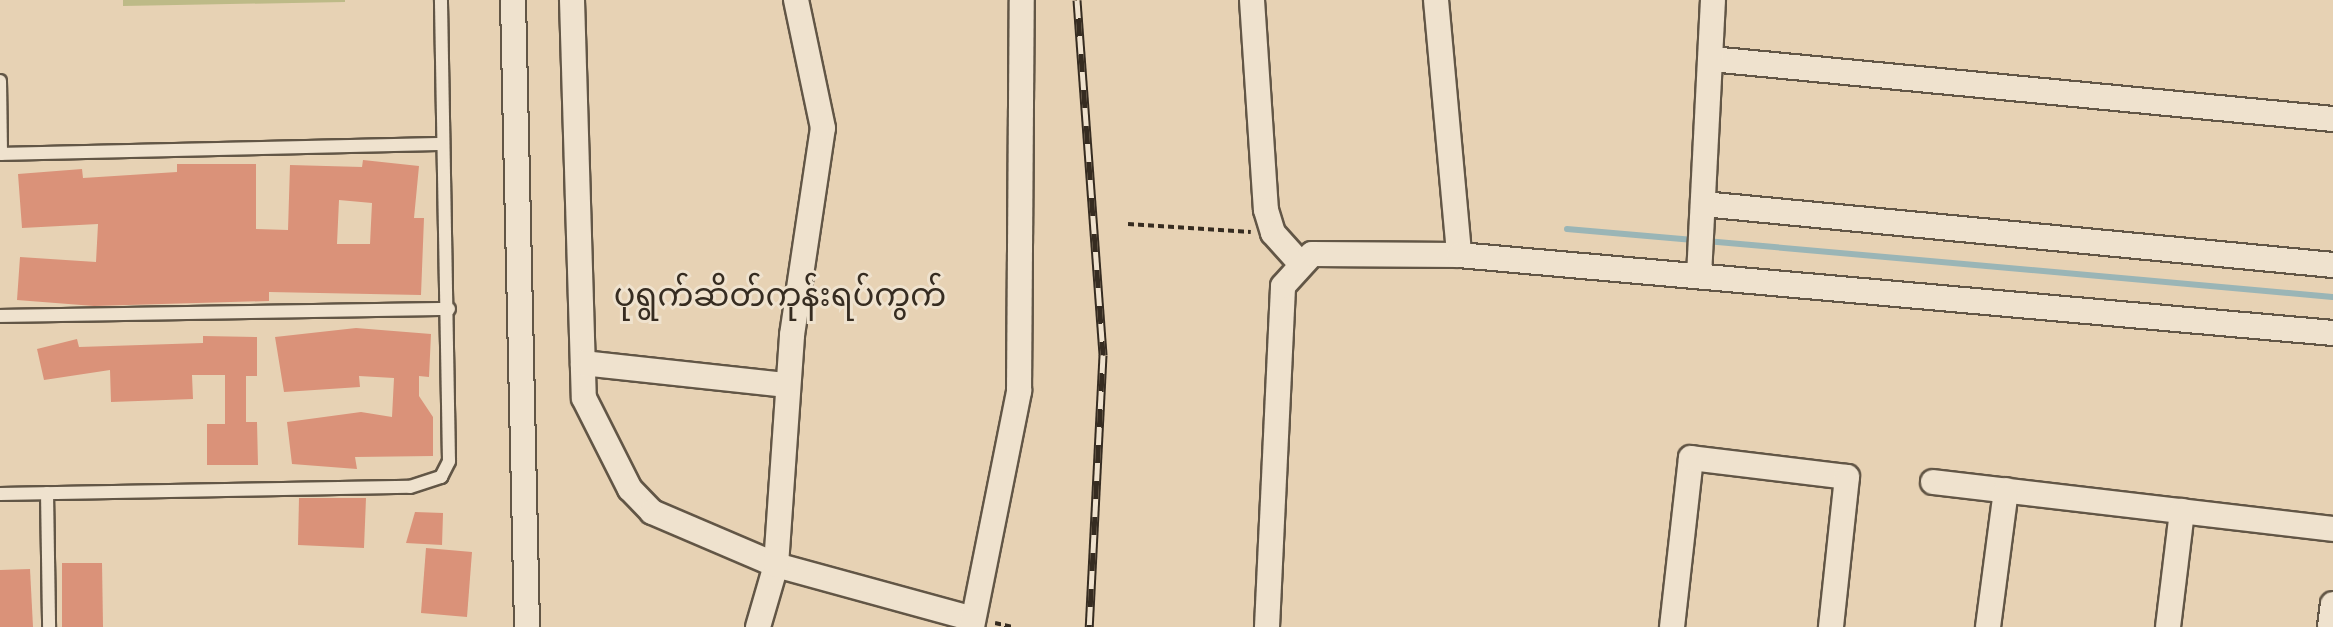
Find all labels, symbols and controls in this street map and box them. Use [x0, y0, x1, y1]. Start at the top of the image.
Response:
district label: ပုရွက်ဆိတ်ကုန်းရပ်ကွက် [614, 276, 946, 314]

